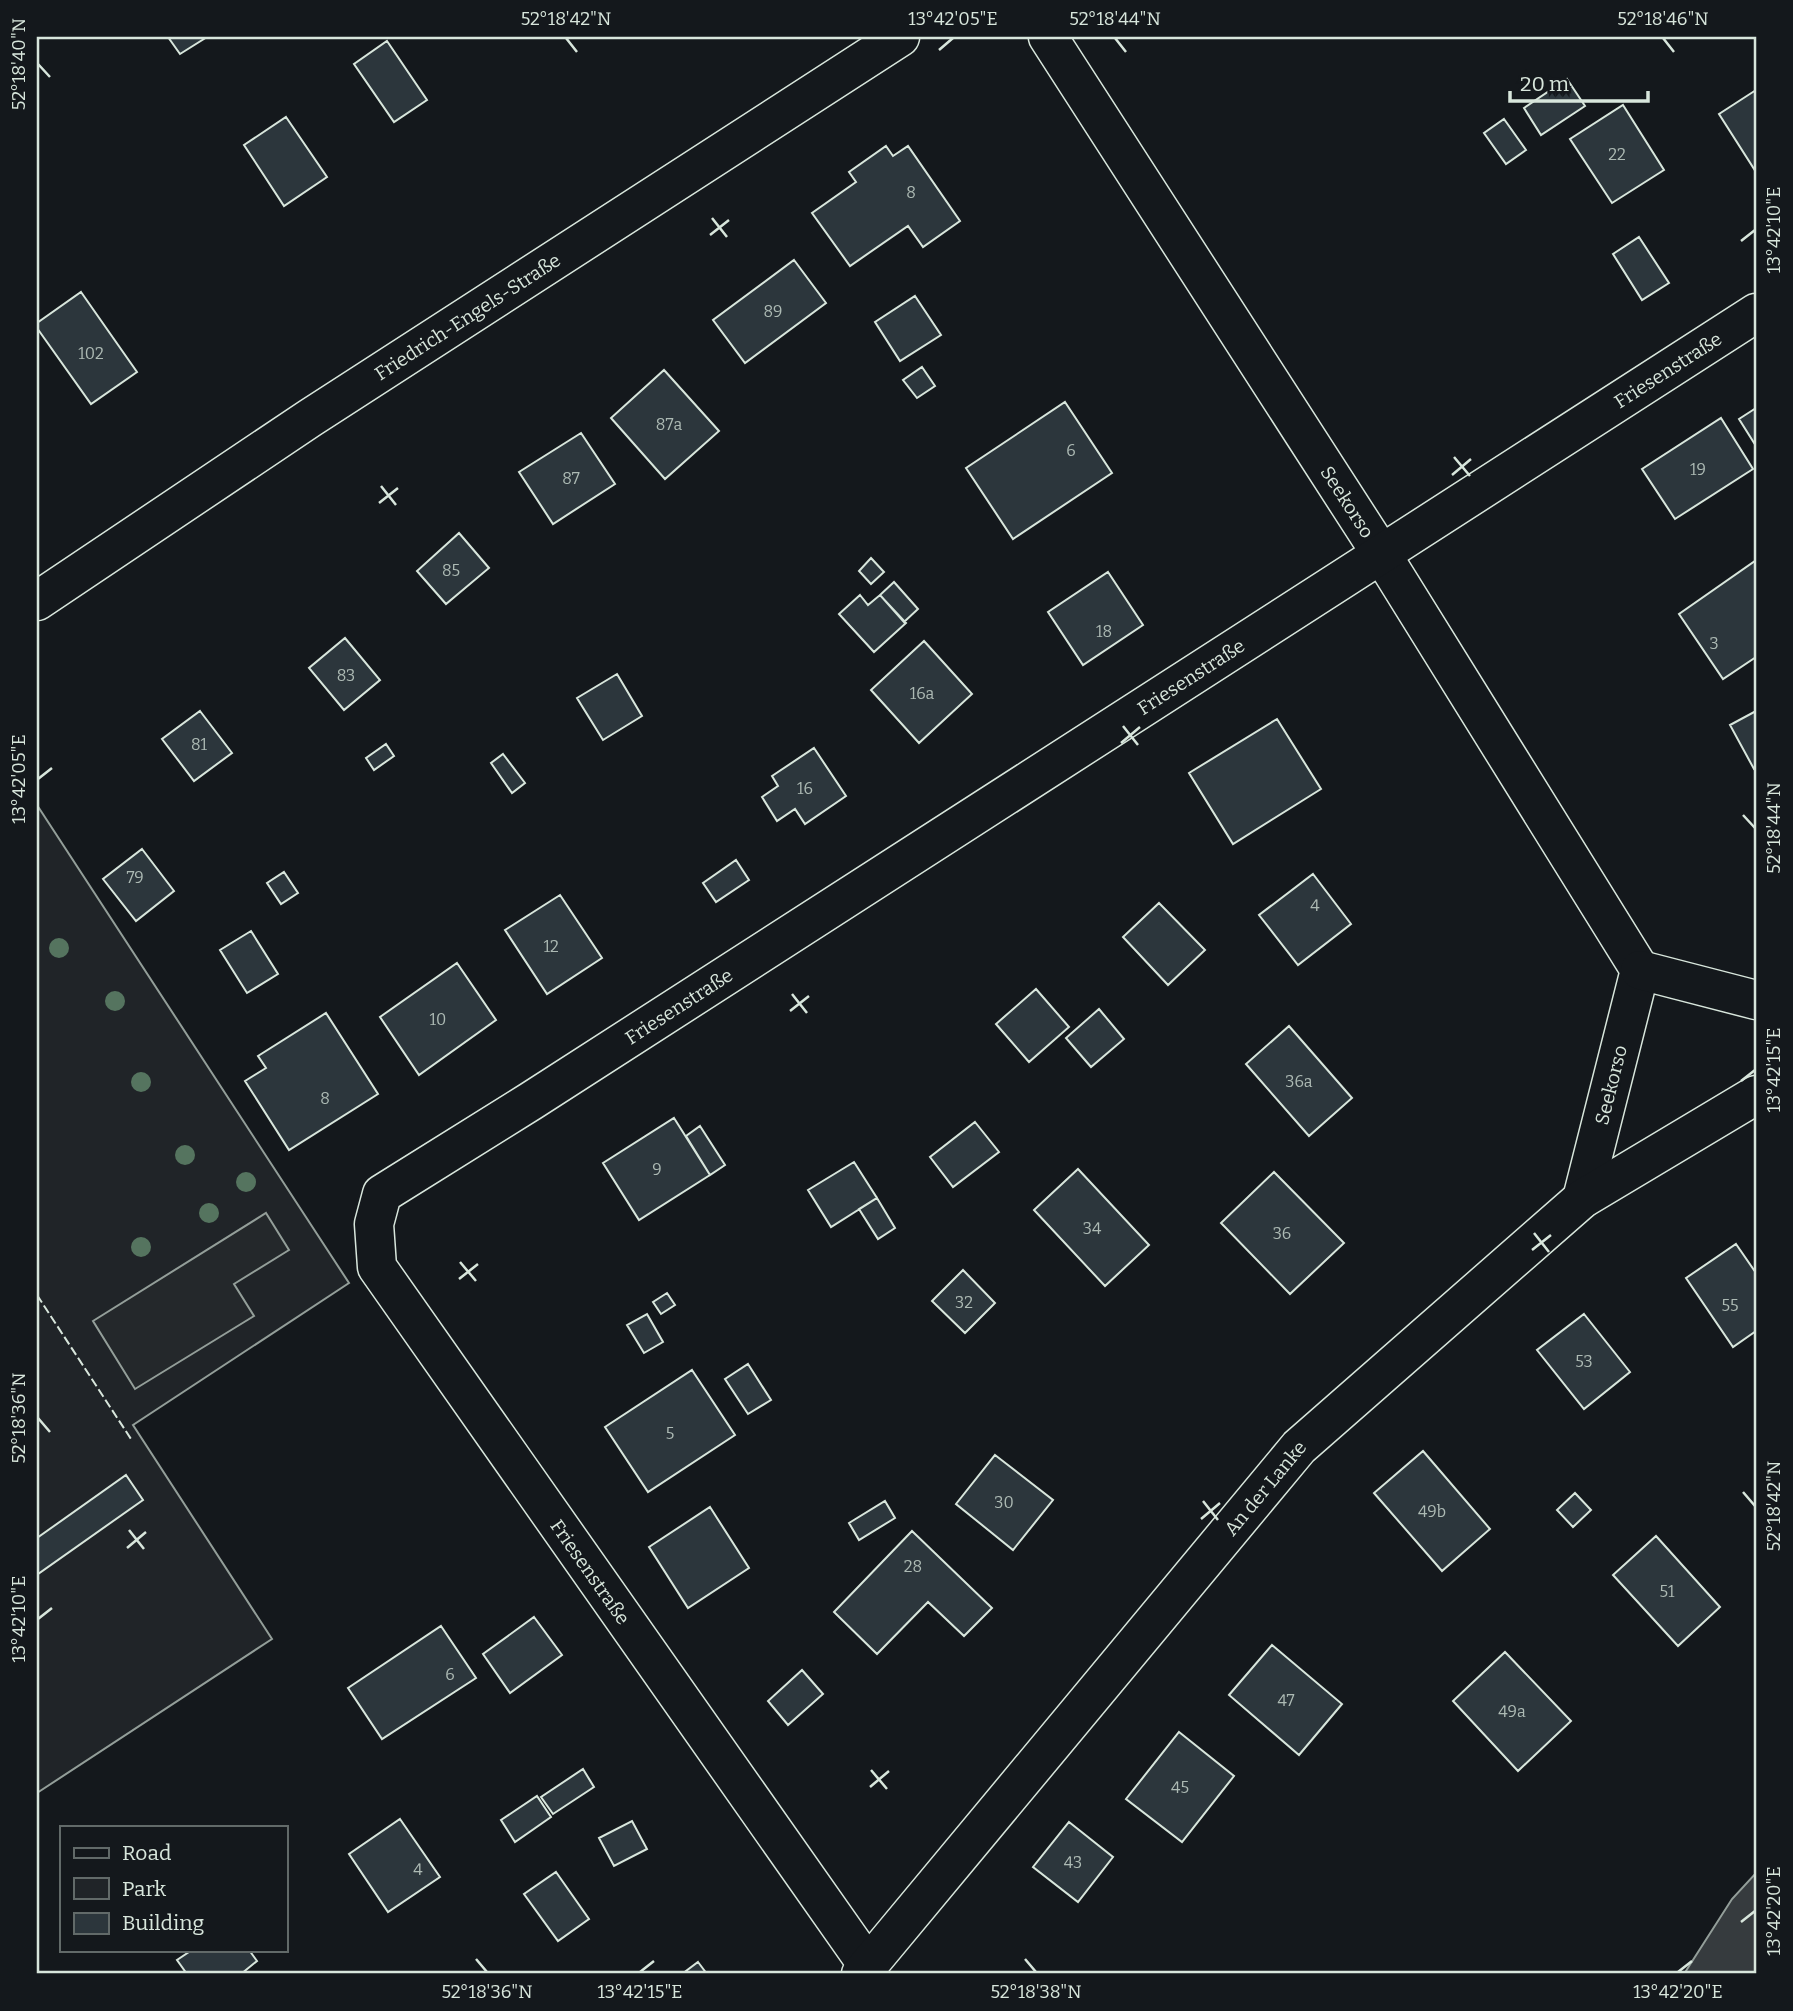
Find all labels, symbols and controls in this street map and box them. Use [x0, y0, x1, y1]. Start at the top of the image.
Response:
text: 52°18'42"N [521, 8, 611, 30]
text: 13°42'05"E [908, 8, 998, 30]
text: 52°18'44"N [1069, 8, 1161, 30]
text: 52°18'46"N [1617, 8, 1709, 30]
text: 52°18'40"N [8, 18, 30, 110]
scale bar [1510, 60, 1648, 104]
text: 20 m [1520, 71, 1569, 97]
house number: 22 [1608, 145, 1626, 164]
house number: 8 [906, 183, 916, 202]
text: 13°42'10"E [1763, 186, 1785, 274]
street label: Friedrich-Engels-Straße [370, 248, 564, 385]
house number: 89 [764, 302, 783, 321]
street label: Friesenstraße [1610, 327, 1726, 413]
house number: 102 [78, 344, 104, 363]
house number: 87a [656, 415, 682, 434]
house number: 6 [1066, 441, 1076, 460]
house number: 19 [1690, 460, 1706, 479]
street label: Seekorso [1316, 461, 1379, 542]
house number: 87 [562, 469, 580, 488]
house number: 85 [442, 561, 460, 580]
house number: 18 [1096, 622, 1112, 641]
street label: Friesenstraße [1133, 634, 1249, 719]
house number: 3 [1709, 634, 1719, 653]
house number: 83 [337, 666, 355, 685]
house number: 16a [910, 684, 935, 703]
text: 13°42'05"E [8, 734, 30, 824]
house number: 81 [191, 735, 208, 754]
house number: 16 [797, 779, 813, 798]
text: 52°18'44"N [1763, 782, 1785, 874]
house number: 79 [126, 868, 144, 887]
house number: 4 [1310, 896, 1320, 915]
house number: 12 [543, 937, 559, 956]
street label: Friesenstraße [621, 963, 737, 1049]
house number: 10 [430, 1010, 446, 1029]
text: 13°42'15"E [1763, 1027, 1785, 1113]
street label: Seekorso [1590, 1043, 1632, 1127]
house number: 36a [1285, 1072, 1313, 1091]
house number: 8 [320, 1089, 330, 1108]
house number: 9 [652, 1160, 662, 1179]
house number: 34 [1083, 1219, 1102, 1238]
house number: 36 [1273, 1224, 1291, 1243]
house number: 32 [955, 1293, 973, 1312]
house number: 55 [1721, 1296, 1739, 1315]
house number: 53 [1575, 1352, 1593, 1371]
text: 52°18'36"N [8, 1372, 30, 1464]
house number: 5 [666, 1424, 674, 1443]
street label: An der Lanke [1219, 1436, 1311, 1540]
text: 52°18'42"N [1763, 1461, 1785, 1551]
house number: 30 [994, 1493, 1014, 1512]
house number: 49b [1418, 1502, 1446, 1521]
street label: Friesenstraße [545, 1515, 635, 1629]
house number: 28 [904, 1557, 922, 1576]
text: 13°42'10"E [8, 1575, 30, 1663]
house number: 51 [1660, 1582, 1675, 1601]
house number: 6 [445, 1665, 455, 1684]
house number: 47 [1277, 1691, 1295, 1710]
house number: 49a [1498, 1702, 1526, 1721]
house number: 45 [1171, 1778, 1189, 1797]
legend [60, 1826, 287, 1952]
text: Road [122, 1840, 171, 1866]
house number: 43 [1064, 1853, 1082, 1872]
house number: 4 [413, 1860, 423, 1879]
text: 13°42'20"E [1763, 1866, 1785, 1956]
text: Park [122, 1876, 166, 1902]
text: Building [122, 1910, 205, 1936]
text: 52°18'36"N [441, 1981, 533, 2003]
text: 13°42'15"E [597, 1981, 683, 2003]
text: 52°18'38"N [991, 1981, 1081, 2003]
text: 13°42'20"E [1633, 1981, 1723, 2003]

